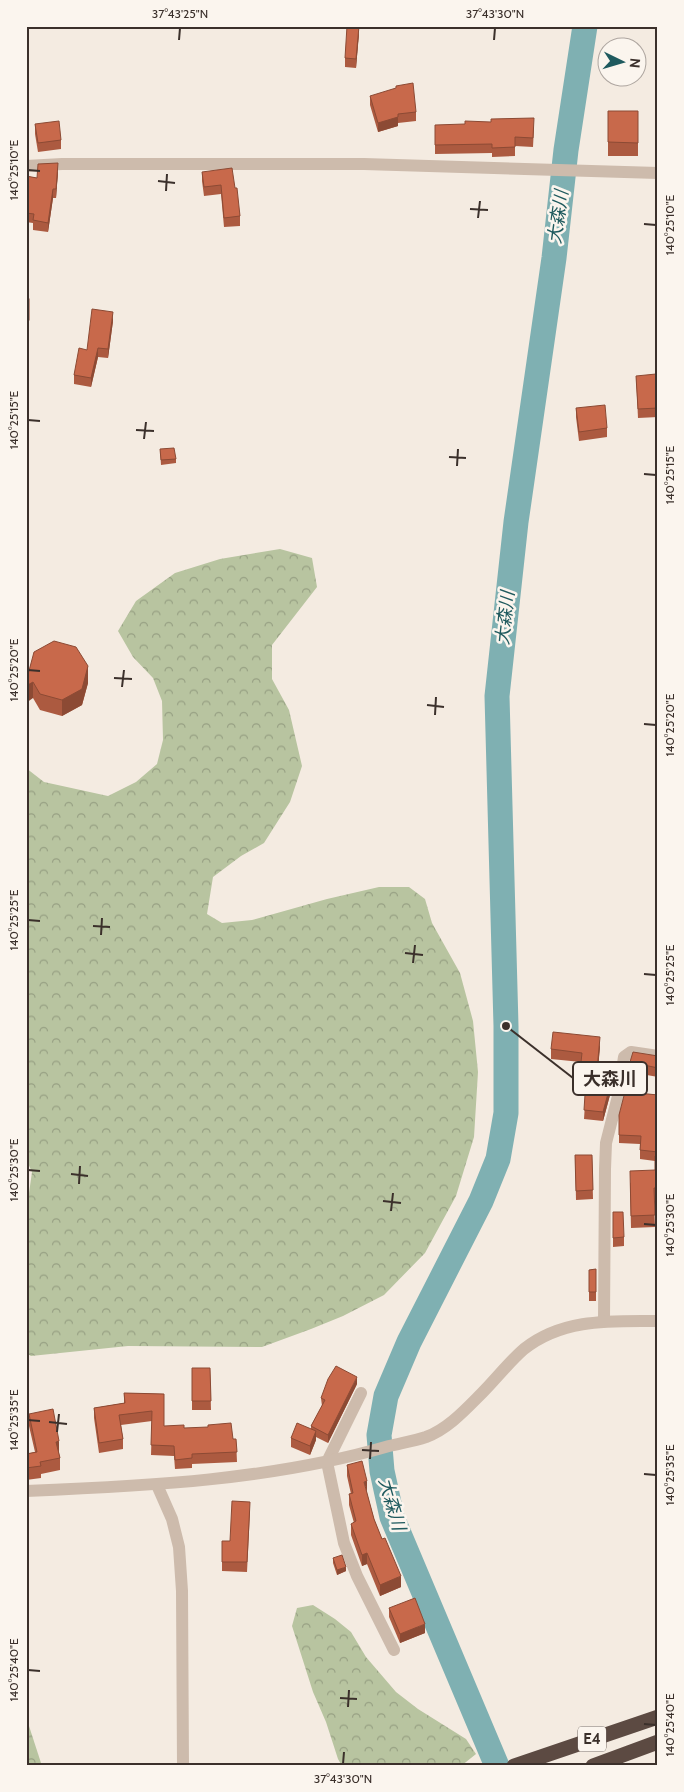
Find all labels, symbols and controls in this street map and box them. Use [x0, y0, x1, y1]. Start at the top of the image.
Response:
text: 37°43'25"N [152, 6, 208, 21]
text: 37°43'30"N [466, 6, 524, 21]
north arrow [596, 38, 646, 88]
text: N [626, 57, 644, 69]
text: 140°25'10"E [6, 139, 21, 200]
water label: 大森川 [543, 187, 573, 245]
text: 140°25'10"E [662, 194, 677, 255]
text: 140°25'15"E [6, 390, 21, 449]
text: 140°25'15"E [662, 445, 677, 504]
water label: 大森川 [491, 588, 519, 646]
text: 140°25'20"E [6, 638, 21, 701]
text: 140°25'20"E [662, 693, 677, 756]
text: 140°25'25"E [6, 889, 21, 950]
text: 140°25'25"E [662, 944, 677, 1005]
callout: 大森川 [573, 1062, 647, 1095]
text: 大森川 [583, 1068, 637, 1090]
text: 140°25'30"E [6, 1138, 21, 1201]
text: 140°25'30"E [662, 1193, 677, 1256]
text: 140°25'35"E [6, 1389, 21, 1451]
text: 140°25'35"E [662, 1444, 677, 1506]
water label: 大森川 [374, 1475, 411, 1535]
text: 140°25'40"E [6, 1638, 21, 1702]
text: 140°25'40"E [662, 1693, 677, 1757]
road number: E4 [578, 1726, 606, 1752]
text: 37°43'30"N [314, 1771, 372, 1786]

